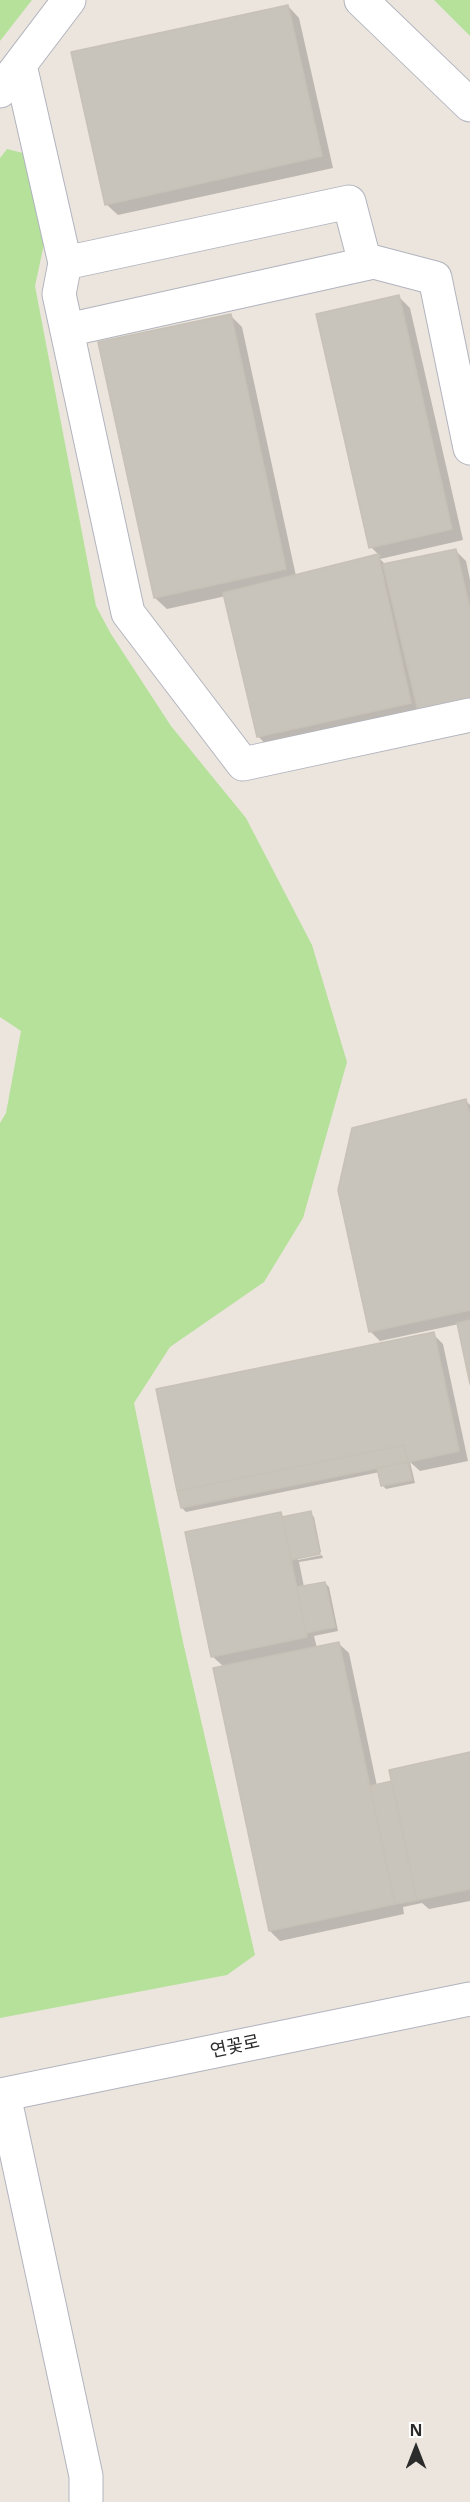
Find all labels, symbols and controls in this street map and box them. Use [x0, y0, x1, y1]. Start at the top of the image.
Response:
street label: 연꽃로 [208, 2031, 262, 2063]
north arrow [386, 2418, 446, 2478]
text: N [409, 2419, 423, 2441]

